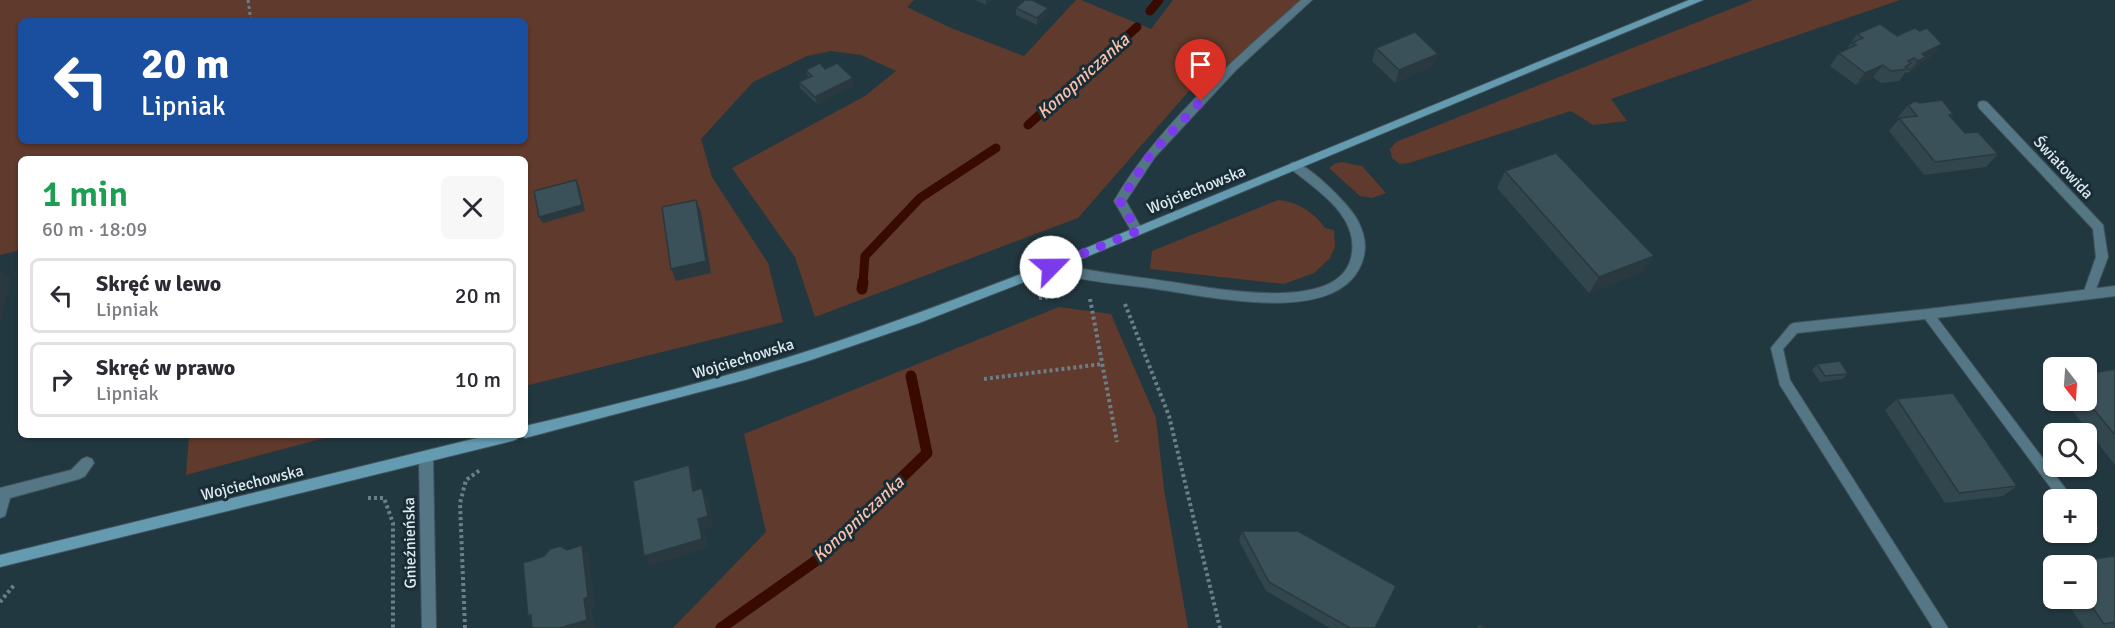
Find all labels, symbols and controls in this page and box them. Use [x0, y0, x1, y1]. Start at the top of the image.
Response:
water label: Konopniczanka [1032, 28, 1134, 123]
text: 20 m [141, 39, 230, 90]
pin [1175, 39, 1226, 101]
icon: left [42, 42, 120, 120]
icon: arrive [1184, 48, 1217, 81]
text: Lipniak [141, 90, 226, 123]
street label: Światowida [2029, 132, 2098, 203]
street label: Wojciechowska [1144, 161, 1249, 219]
text: 1 min [42, 172, 128, 217]
button: close [441, 176, 504, 239]
text: 60 m · 18:09 [42, 217, 147, 242]
position arrow [1019, 235, 1083, 299]
text: Skręć w lewo [96, 270, 221, 297]
icon: left [45, 279, 78, 312]
text: 20 m [455, 282, 501, 309]
text: Lipniak [96, 297, 159, 322]
street label: Wojciechowska [690, 334, 796, 384]
text: Skręć w prawo [96, 354, 235, 381]
north arrow [2043, 357, 2097, 411]
map controls [2043, 357, 2097, 609]
icon: right [45, 363, 78, 396]
text: 10 m [455, 366, 501, 393]
text: Lipniak [96, 381, 159, 406]
button: search [2043, 423, 2097, 477]
street label: Wojciechowska [199, 461, 306, 505]
water label: Konopniczanka [808, 471, 909, 567]
button: + [2043, 489, 2097, 543]
street label: Gnieźnieńska [399, 497, 421, 589]
button: − [2043, 555, 2097, 609]

